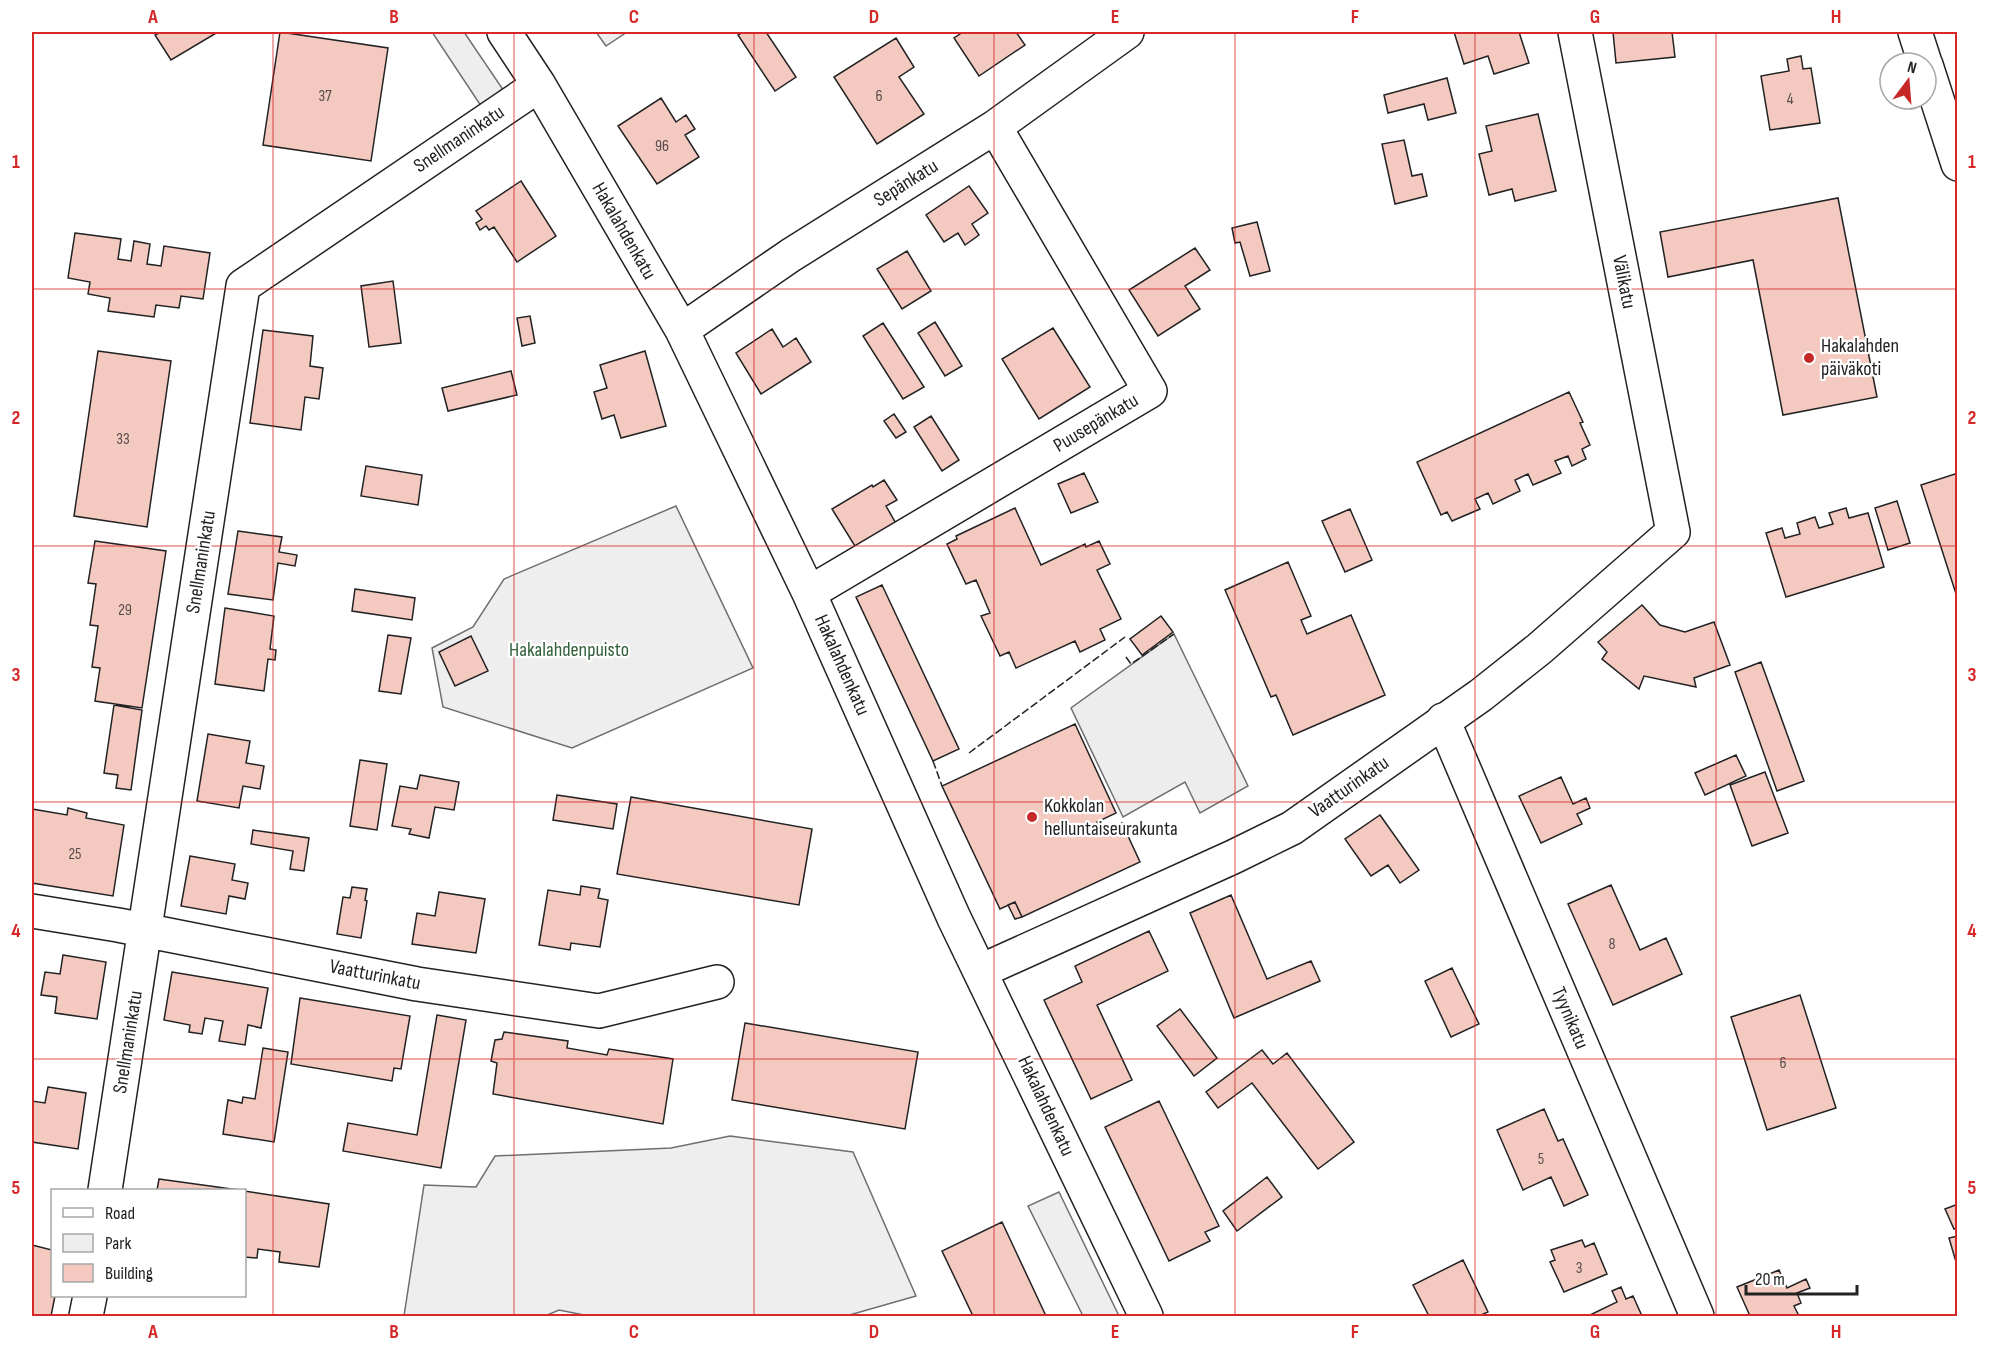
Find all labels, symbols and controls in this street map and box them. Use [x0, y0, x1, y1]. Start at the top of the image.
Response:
text: A [147, 5, 158, 29]
text: B [389, 5, 399, 29]
text: C [629, 5, 639, 29]
text: D [869, 5, 879, 29]
text: E [1111, 5, 1119, 29]
text: F [1351, 5, 1359, 29]
text: G [1590, 5, 1600, 29]
text: H [1831, 5, 1841, 29]
north arrow [1878, 51, 1938, 111]
text: N [1905, 58, 1918, 78]
house number: 37 [318, 87, 332, 106]
house number: 6 [875, 87, 883, 106]
house number: 4 [1787, 90, 1794, 109]
street label: Snellmaninkatu [409, 100, 509, 178]
house number: 96 [655, 137, 669, 156]
text: 1 [12, 150, 20, 174]
text: 1 [1968, 150, 1976, 174]
street label: Sepänkatu [870, 154, 942, 212]
street label: Hakalahdenkatu [587, 178, 661, 284]
street label: Välikatu [1607, 253, 1641, 311]
place label: Hakalahden päiväkoti [1821, 334, 1899, 381]
marker: Hakalahden päiväkoti [1802, 351, 1816, 365]
street label: Puusepänkatu [1049, 388, 1143, 458]
text: 2 [12, 406, 20, 430]
text: 2 [1968, 406, 1976, 430]
house number: 33 [116, 430, 130, 449]
street label: Snellmaninkatu [181, 509, 221, 615]
house number: 29 [118, 601, 132, 620]
street label: Hakalahdenkatu [809, 611, 875, 719]
park label: Hakalahdenpuisto [509, 638, 629, 662]
text: 3 [12, 663, 21, 687]
text: 3 [1968, 663, 1977, 687]
street label: Vaatturinkatu [1304, 751, 1394, 823]
place label: Kokkolan helluntaiseurakunta [1044, 794, 1178, 841]
marker: Kokkolan helluntaiseurakunta [1025, 810, 1039, 824]
house number: 25 [68, 845, 82, 864]
text: 4 [11, 919, 21, 943]
text: 4 [1967, 919, 1977, 943]
house number: 8 [1608, 935, 1616, 954]
street label: Vaatturinkatu [327, 954, 423, 996]
street label: Tyynikatu [1546, 983, 1594, 1053]
street label: Snellmaninkatu [108, 989, 148, 1095]
street label: Hakalahdenkatu [1012, 1052, 1080, 1160]
house number: 6 [1779, 1054, 1787, 1073]
house number: 5 [1538, 1150, 1544, 1169]
text: 5 [12, 1176, 21, 1200]
text: 5 [1968, 1176, 1977, 1200]
legend [51, 1189, 246, 1297]
text: Road [105, 1203, 135, 1224]
text: Park [105, 1233, 131, 1254]
scale bar [1746, 1258, 1857, 1296]
house number: 3 [1576, 1259, 1582, 1278]
text: Building [105, 1263, 153, 1284]
text: 20 m [1755, 1269, 1785, 1290]
text: A [147, 1320, 158, 1344]
text: B [389, 1320, 399, 1344]
text: C [629, 1320, 639, 1344]
text: D [869, 1320, 879, 1344]
text: E [1111, 1320, 1119, 1344]
text: F [1351, 1320, 1359, 1344]
text: G [1590, 1320, 1600, 1344]
text: H [1831, 1320, 1841, 1344]

